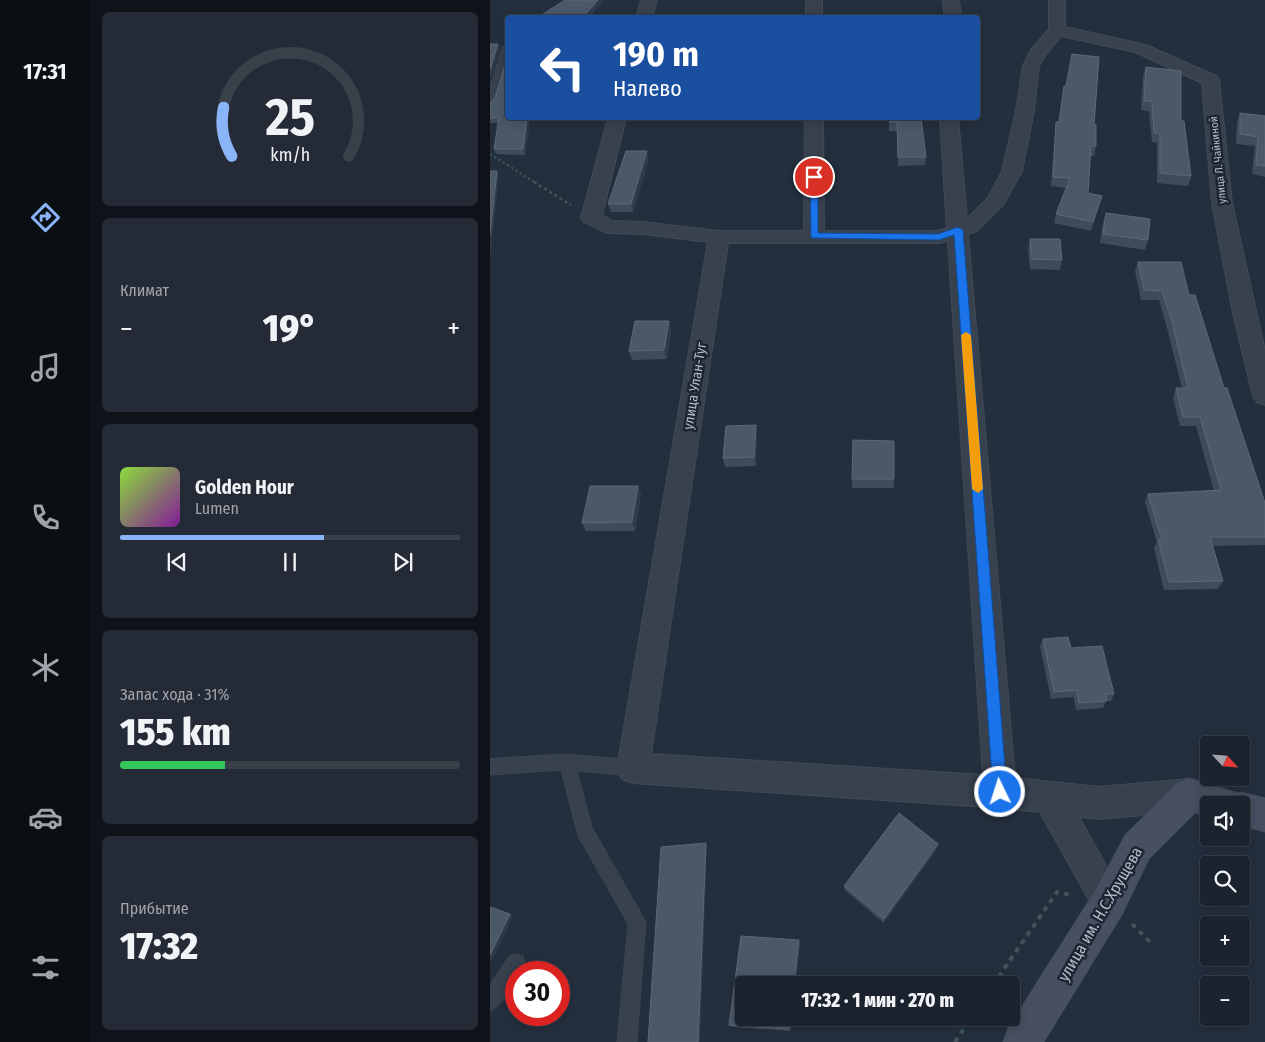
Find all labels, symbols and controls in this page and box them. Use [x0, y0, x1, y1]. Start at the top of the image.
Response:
text: 190 m [613, 33, 699, 75]
icon: left [530, 35, 595, 100]
text: 17:31 [23, 58, 67, 85]
text: Налево [613, 75, 682, 102]
text: 25 [264, 86, 315, 149]
street label: улица Л. Чайкиной [1207, 116, 1229, 204]
text: km/h [270, 144, 310, 166]
pin [793, 156, 835, 198]
icon: arrive [800, 163, 828, 191]
icon: directions [28, 200, 63, 235]
text: Климат [120, 281, 169, 300]
text: 19° [263, 305, 317, 351]
text: − [120, 312, 133, 345]
text: + [447, 312, 460, 345]
street label: улица Улан-Туг [680, 341, 710, 431]
icon: music [28, 350, 63, 385]
text: Golden Hour [195, 476, 294, 499]
text: Lumen [195, 499, 239, 518]
icon: phone [28, 500, 63, 535]
icon: previous [163, 548, 191, 576]
icon: pause [276, 548, 304, 576]
icon: next [389, 548, 417, 576]
icon: climate [28, 650, 63, 685]
text: Запас хода · 31% [120, 685, 229, 704]
text: 155 km [120, 709, 231, 755]
north arrow [1200, 736, 1250, 786]
map controls [1200, 736, 1250, 1026]
position arrow [973, 765, 1025, 817]
button: sound [1200, 796, 1250, 846]
icon: car [28, 800, 63, 835]
street label: улица им. Н.С.Хрущева [1054, 843, 1146, 985]
button: search [1200, 856, 1250, 906]
text: Прибытие [120, 899, 189, 918]
button: + [1200, 916, 1250, 966]
text: 17:32 [120, 923, 198, 969]
icon: filters [28, 950, 63, 985]
speed limit sign: 30 [505, 961, 570, 1026]
button: − [1200, 976, 1250, 1026]
text: 17:32 · 1 мин · 270 m [801, 989, 954, 1012]

